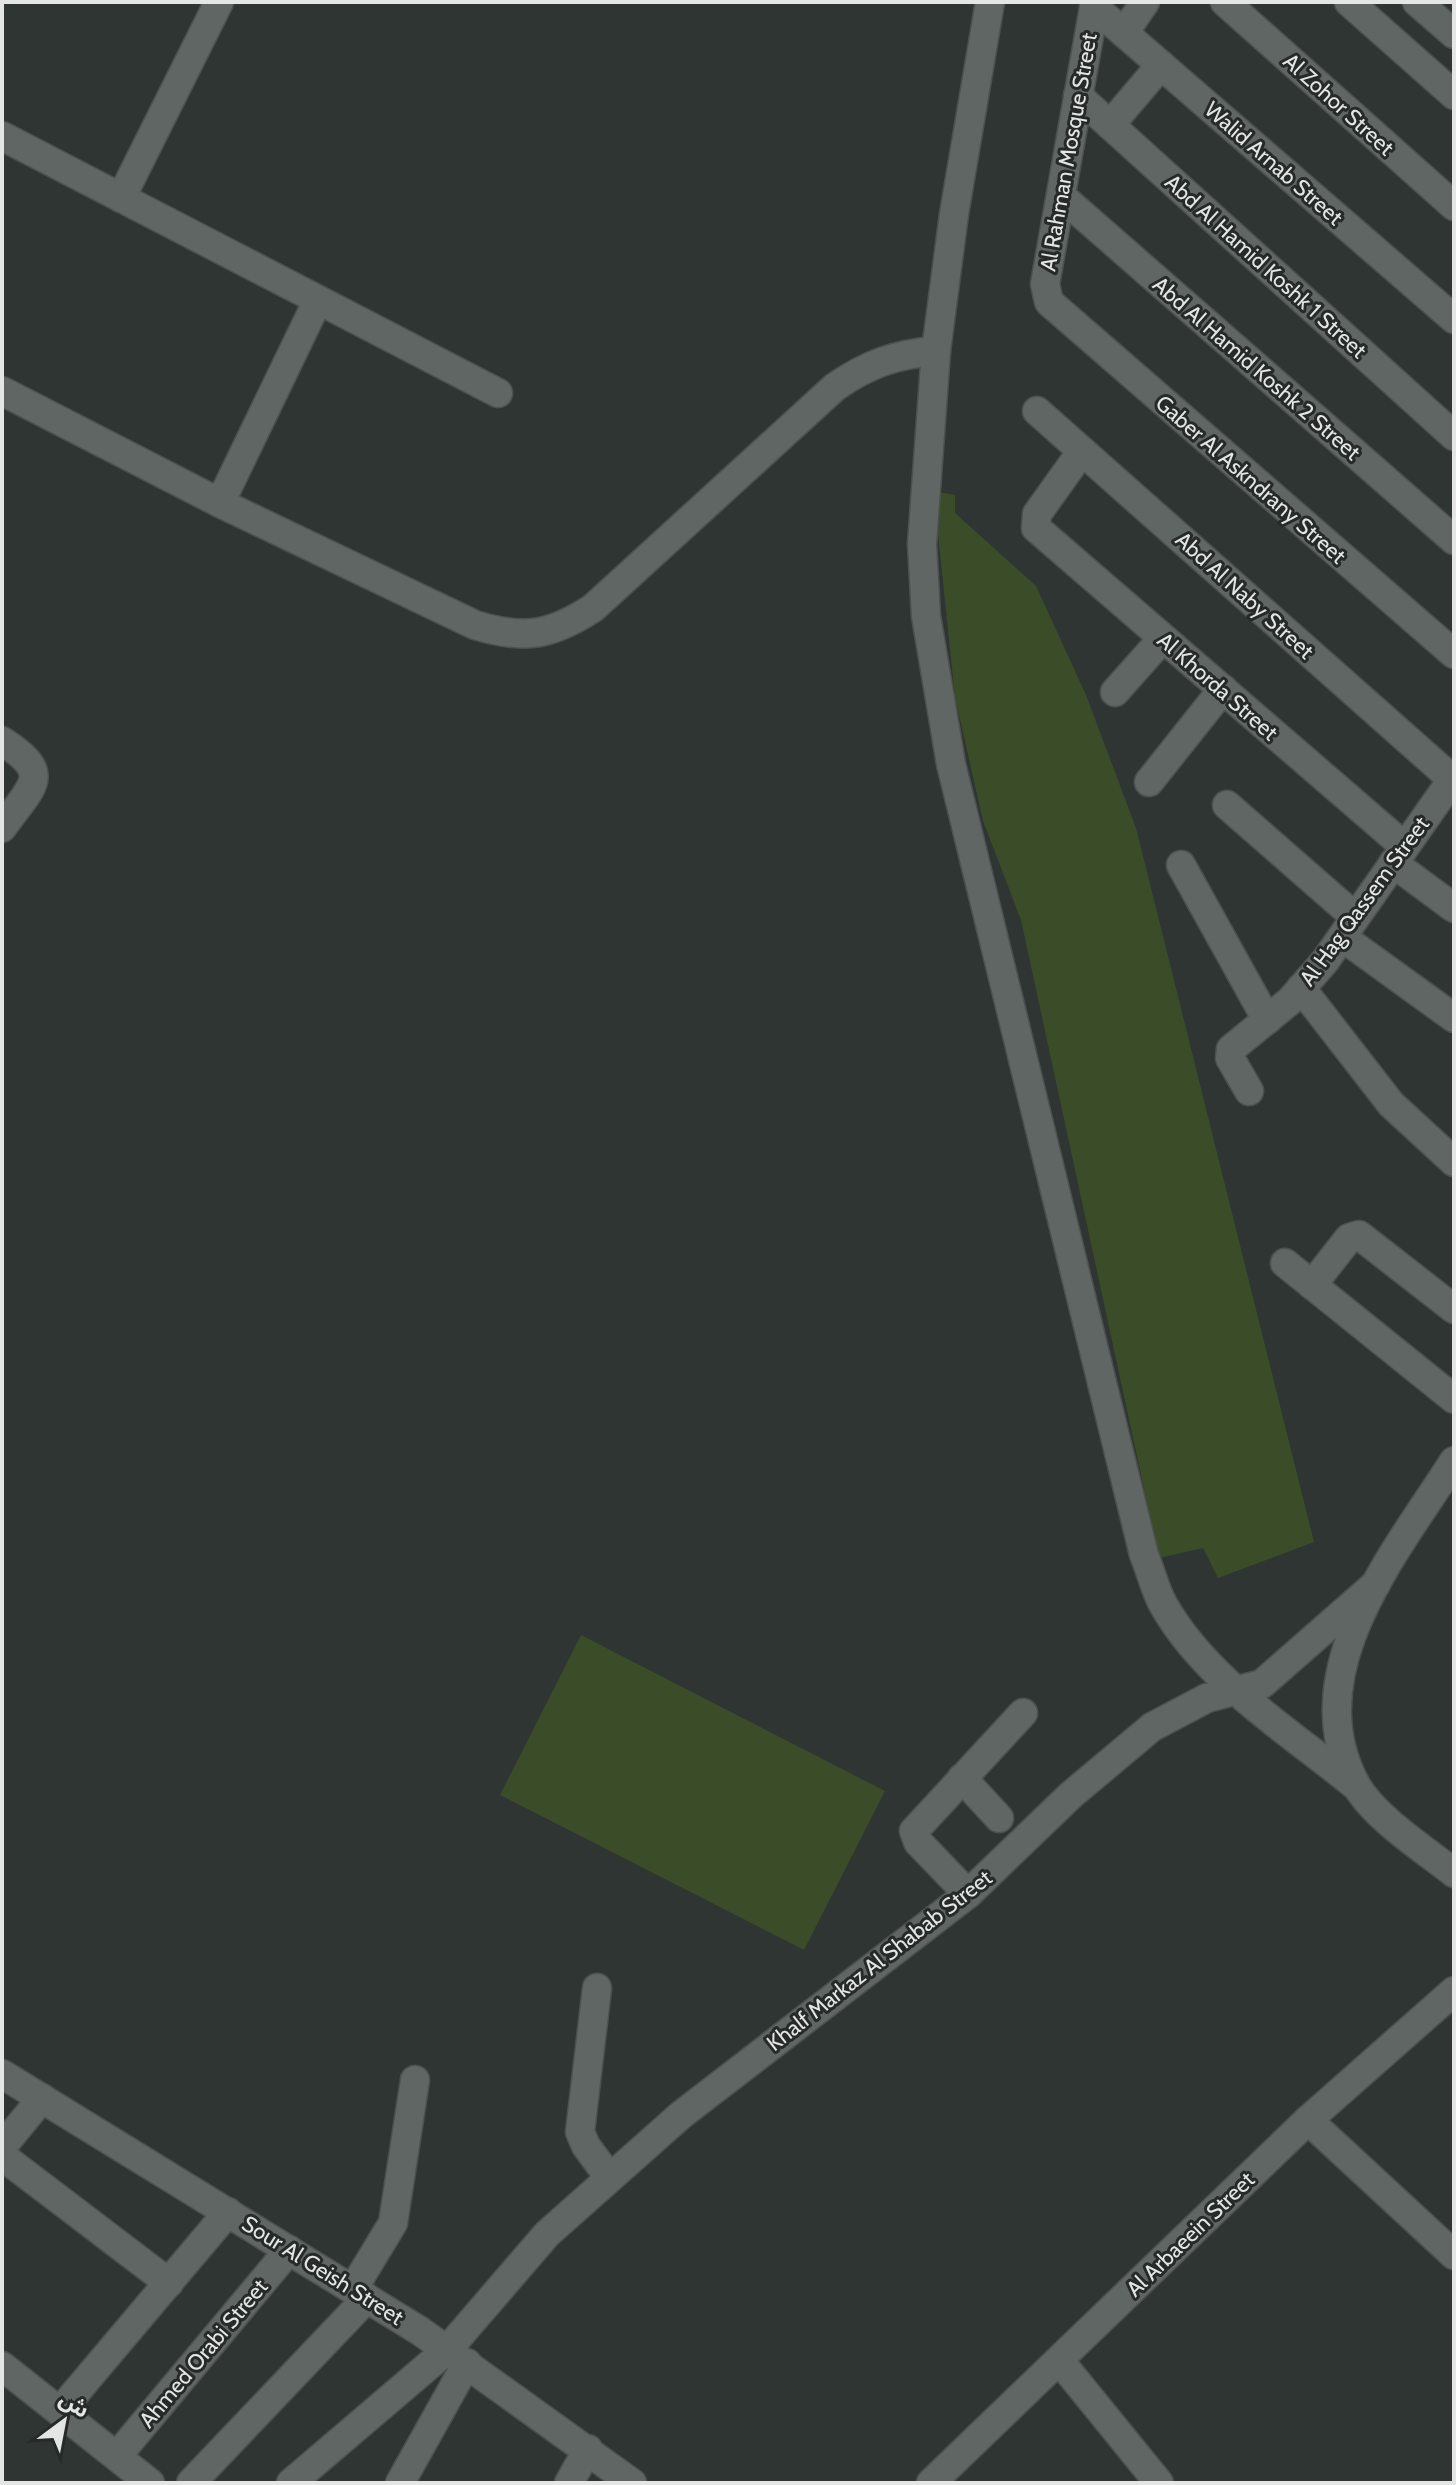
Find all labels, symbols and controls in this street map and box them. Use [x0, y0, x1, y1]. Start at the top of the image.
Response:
street label: Al Rahman Mosque Street [1034, 30, 1103, 273]
street label: Al Zohor Street [1278, 48, 1400, 161]
street label: Walid Arnab Street [1199, 96, 1349, 231]
street label: Abd Al Hamid Koshk 1 Street [1159, 169, 1372, 364]
street label: Abd Al Hamid Koshk 2 Street [1147, 271, 1366, 466]
street label: Gaber Al Askndrany Street [1150, 389, 1352, 570]
street label: Abd Al Naby Street [1170, 526, 1320, 665]
street label: Al Khorda Street [1152, 627, 1284, 746]
street label: Al Hag Qassem Street [1294, 811, 1435, 991]
street label: Khalf Markaz Al Shabab Street [761, 1864, 998, 2057]
street label: Al Arbaeein Street [1121, 2166, 1260, 2302]
street label: Sour Al Geish Street [237, 2210, 409, 2331]
street label: Ahmed Orabi Street [133, 2273, 274, 2433]
north arrow [24, 2381, 104, 2461]
text: ش [54, 2385, 94, 2424]

